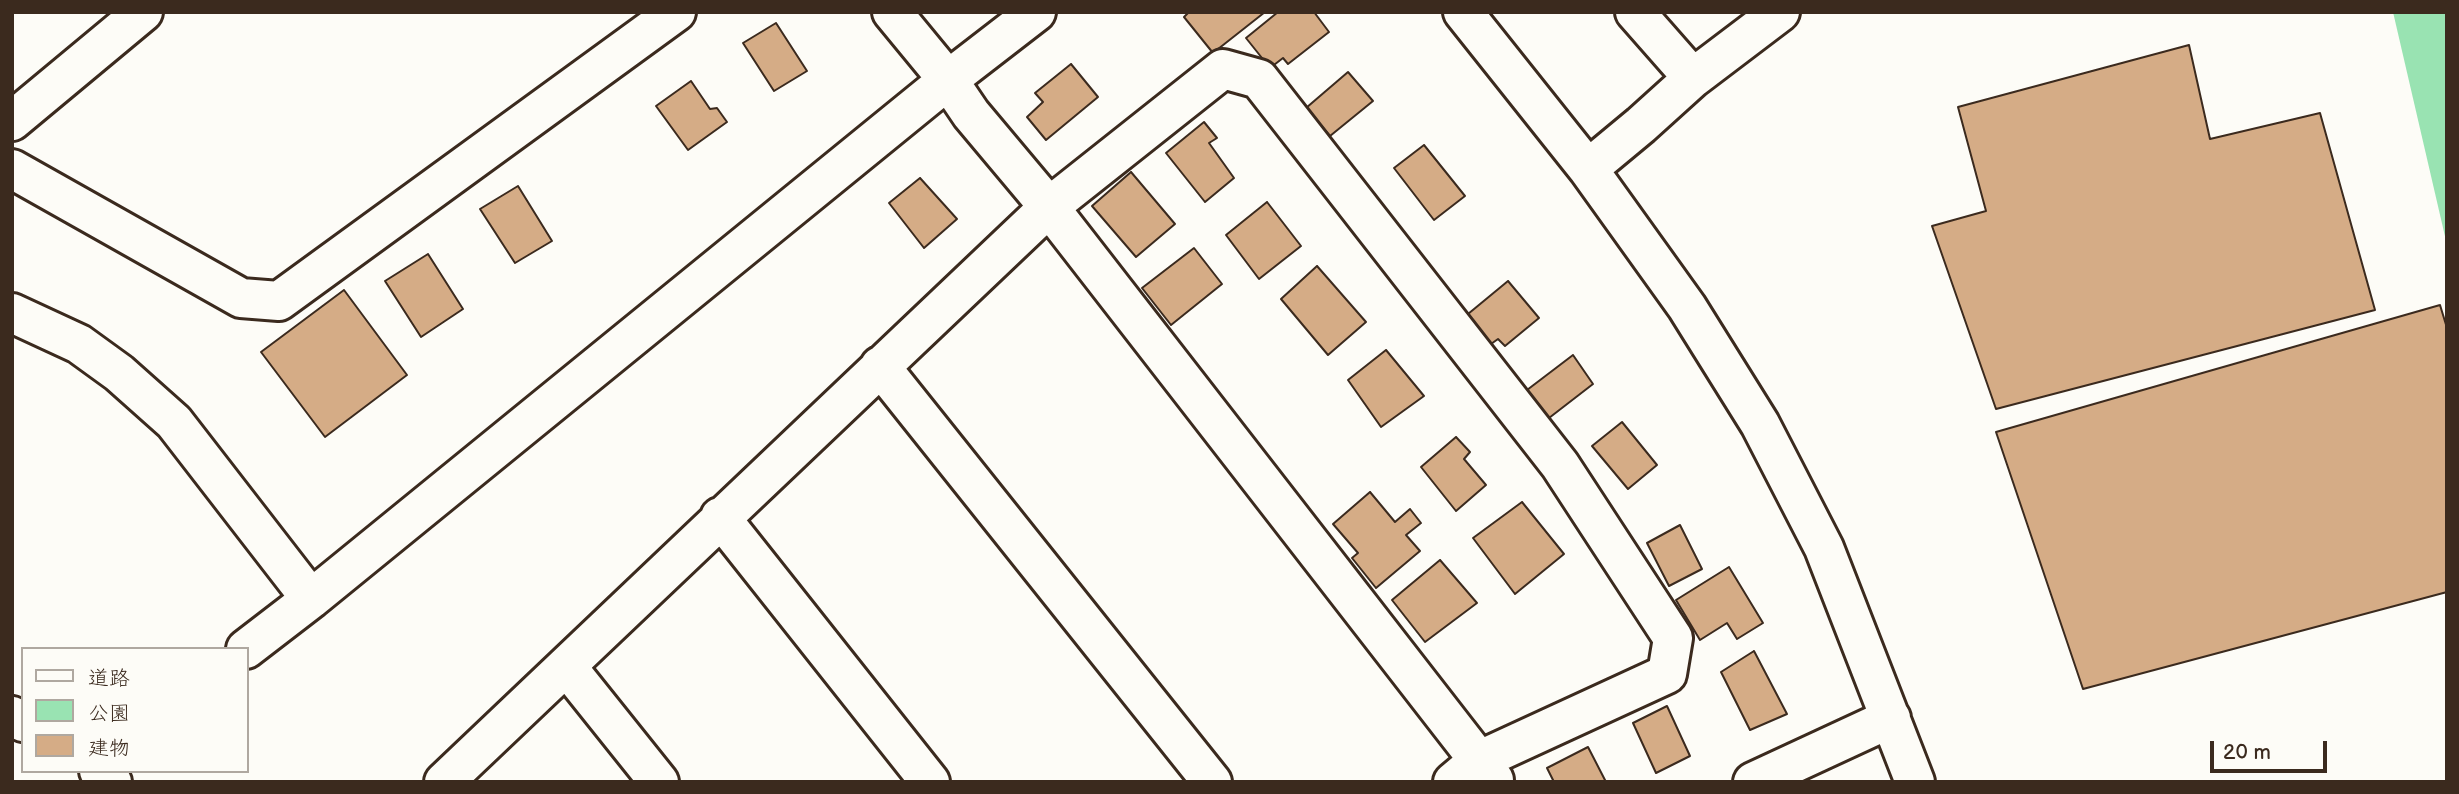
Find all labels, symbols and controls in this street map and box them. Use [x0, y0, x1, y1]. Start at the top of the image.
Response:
legend [21, 647, 248, 773]
text: 道路 [88, 666, 130, 691]
text: 公園 [88, 701, 130, 726]
scale bar [2214, 728, 2331, 772]
text: 建物 [88, 736, 130, 761]
text: 20 m [2223, 740, 2271, 765]

